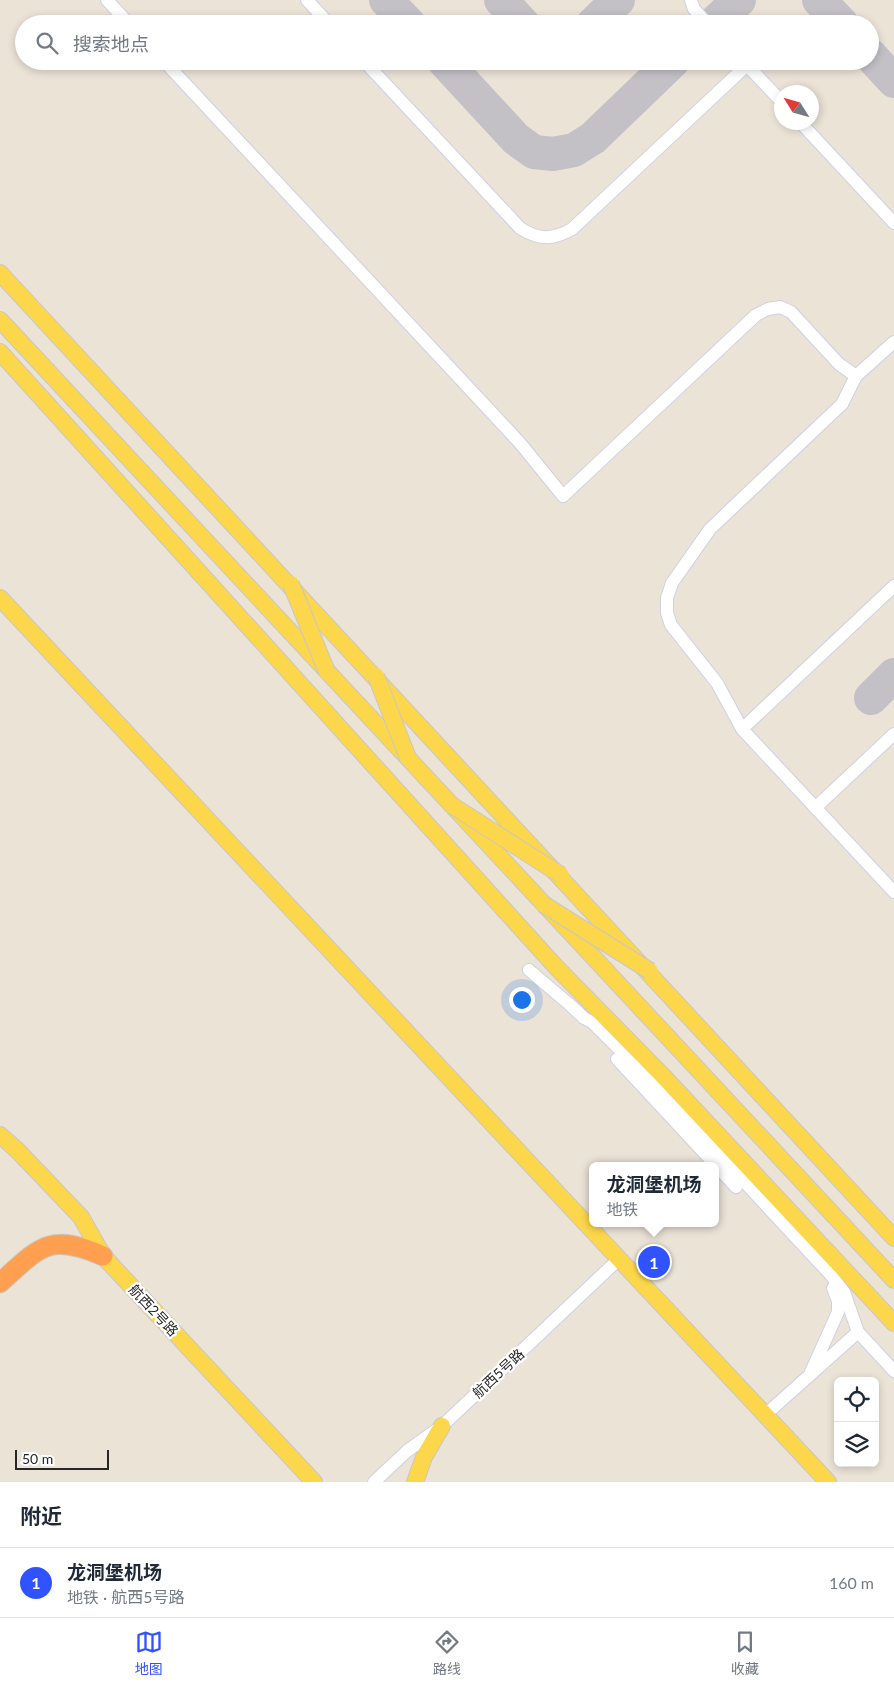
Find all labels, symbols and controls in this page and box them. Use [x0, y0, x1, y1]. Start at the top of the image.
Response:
search box [15, 15, 879, 70]
icon: search [33, 29, 61, 57]
text: 搜索地点 [73, 32, 149, 55]
north arrow [774, 85, 819, 130]
your location [509, 987, 535, 1013]
popup [589, 1162, 719, 1227]
text: 龙洞堡机场 [606, 1172, 702, 1195]
text: 地铁 [606, 1199, 639, 1218]
pin: 1 [638, 1243, 670, 1281]
street label: 航西2号路 [126, 1281, 182, 1339]
street label: 航西5号路 [469, 1345, 527, 1401]
map controls [834, 1377, 879, 1467]
button: locate [834, 1377, 879, 1422]
button: layers [834, 1422, 879, 1467]
scale bar [15, 1447, 109, 1470]
text: 50 m [22, 1450, 53, 1467]
text: 附近 [20, 1503, 62, 1528]
text: 龙洞堡机场 [67, 1560, 162, 1583]
text: 1 [31, 1573, 41, 1592]
text: 160 m [829, 1573, 874, 1592]
text: 地铁 · 航西5号路 [67, 1587, 185, 1606]
tab: 地图 [135, 1628, 163, 1678]
tab: 路线 [433, 1628, 461, 1678]
tab: 收藏 [731, 1628, 759, 1678]

